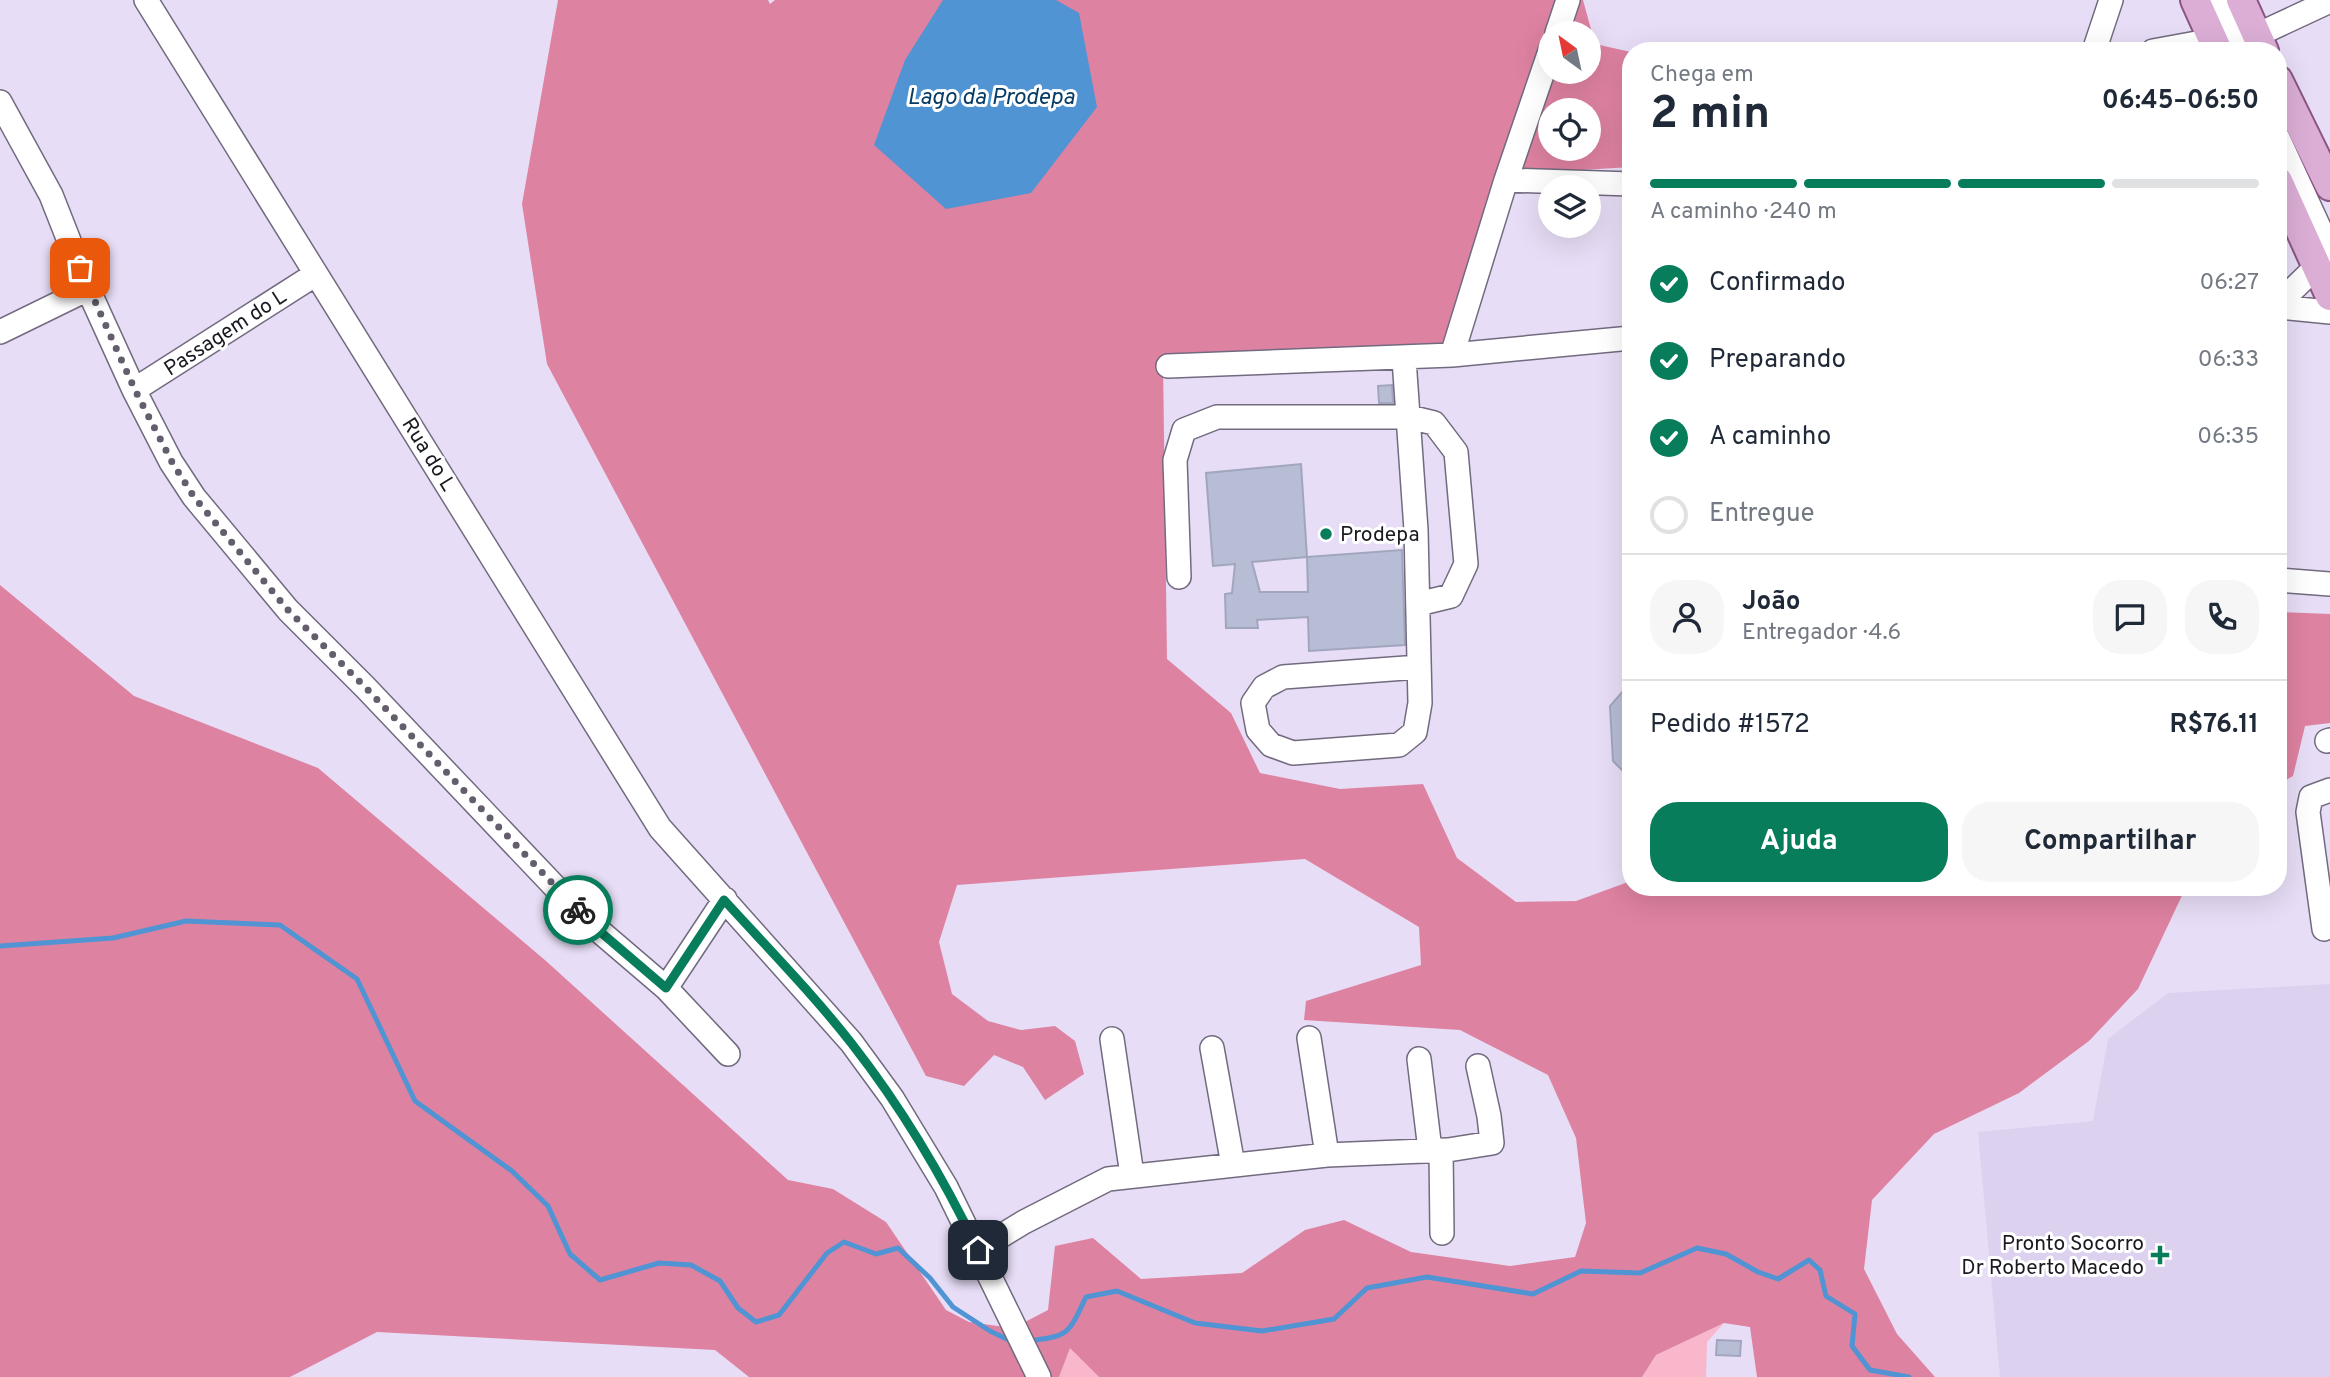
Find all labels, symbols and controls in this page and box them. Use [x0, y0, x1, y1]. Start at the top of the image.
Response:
north arrow [1538, 21, 1601, 84]
map controls [1538, 21, 1601, 238]
text: Chega em [1650, 61, 1754, 90]
water label: Lago da Prodepa [907, 84, 1075, 113]
text: 06:45–06:50 [2102, 85, 2259, 118]
text: 2 min [1650, 86, 1770, 145]
button: locate [1538, 98, 1601, 161]
button: layers [1538, 175, 1601, 238]
text: A caminho · 240 m [1650, 198, 1837, 227]
pin [50, 238, 110, 298]
icon: bag [61, 249, 99, 287]
icon: check [1650, 265, 1688, 303]
text: Confirmado [1709, 267, 1846, 300]
text: 06:27 [2199, 269, 2259, 298]
street label: Passagem do L [159, 283, 292, 383]
icon: check [1650, 342, 1688, 380]
text: Preparando [1709, 344, 1846, 377]
text: 06:33 [2198, 346, 2259, 375]
street label: Rua do L [395, 413, 461, 497]
icon: check [1650, 419, 1688, 457]
text: A caminho [1709, 421, 1831, 454]
text: 06:35 [2197, 423, 2259, 452]
text: Entregue [1709, 498, 1815, 531]
place label: Prodepa [1340, 522, 1419, 549]
marker: Prodepa [1318, 526, 1334, 542]
button: person [1650, 580, 1724, 654]
button: chat [2093, 580, 2167, 654]
button: phone [2185, 580, 2259, 654]
text: João [1742, 586, 1800, 619]
text: Entregador · 4.6 [1742, 619, 1901, 648]
text: Pedido #1572 [1650, 709, 1810, 742]
text: R$76.11 [2170, 709, 2259, 742]
button: Ajuda [1650, 802, 1948, 882]
button: Compartilhar [1962, 802, 2259, 882]
courier [543, 875, 613, 945]
icon: bike [559, 891, 597, 929]
pin [948, 1220, 1008, 1280]
icon: home [959, 1231, 997, 1269]
place label: Pronto Socorro Dr Roberto Macedo [1961, 1231, 2144, 1282]
marker: Pronto Socorro Dr Roberto Macedo [2150, 1245, 2170, 1265]

